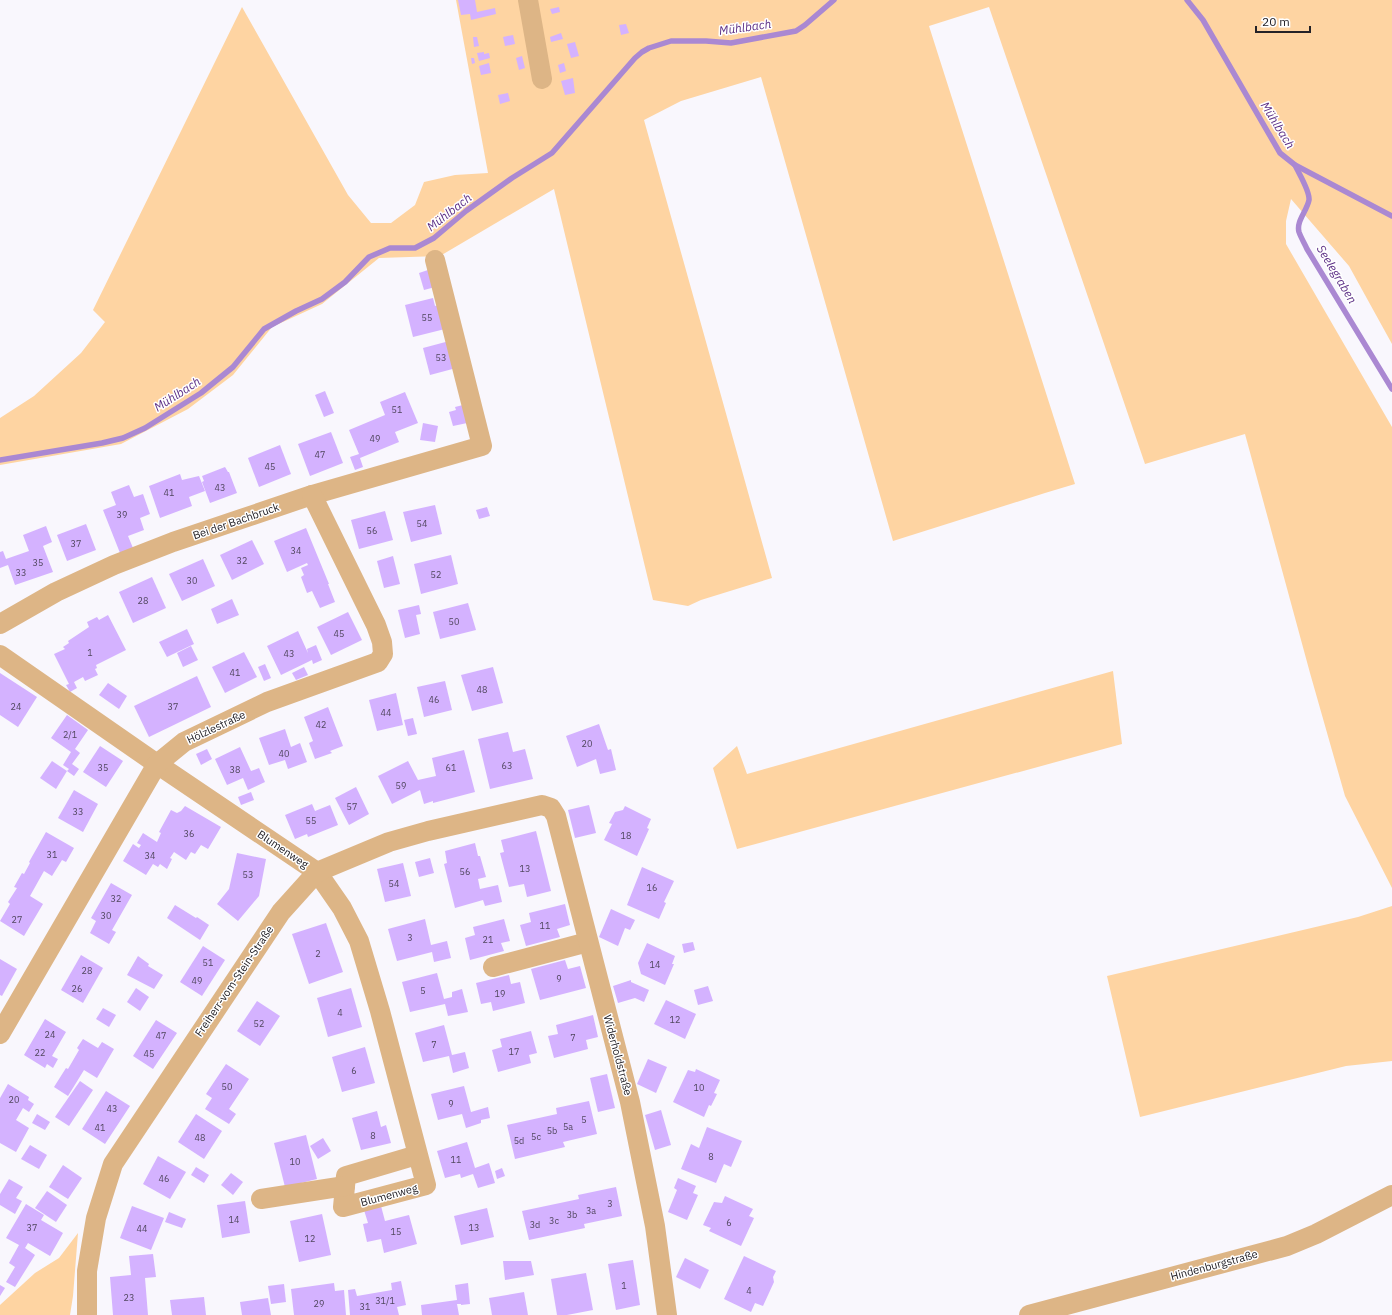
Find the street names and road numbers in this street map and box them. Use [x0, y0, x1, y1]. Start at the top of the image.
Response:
street label: Bei der Bachbruck [191, 500, 281, 542]
street label: Hölzlestraße [184, 707, 248, 747]
street label: Blumenweg [255, 827, 311, 871]
street label: Freiherr-vom-Stein-Straße [192, 923, 276, 1039]
street label: Widerholdstraße [601, 1013, 635, 1097]
street label: Blumenweg [359, 1181, 419, 1209]
street label: Hindenburgstraße [1169, 1247, 1259, 1283]

